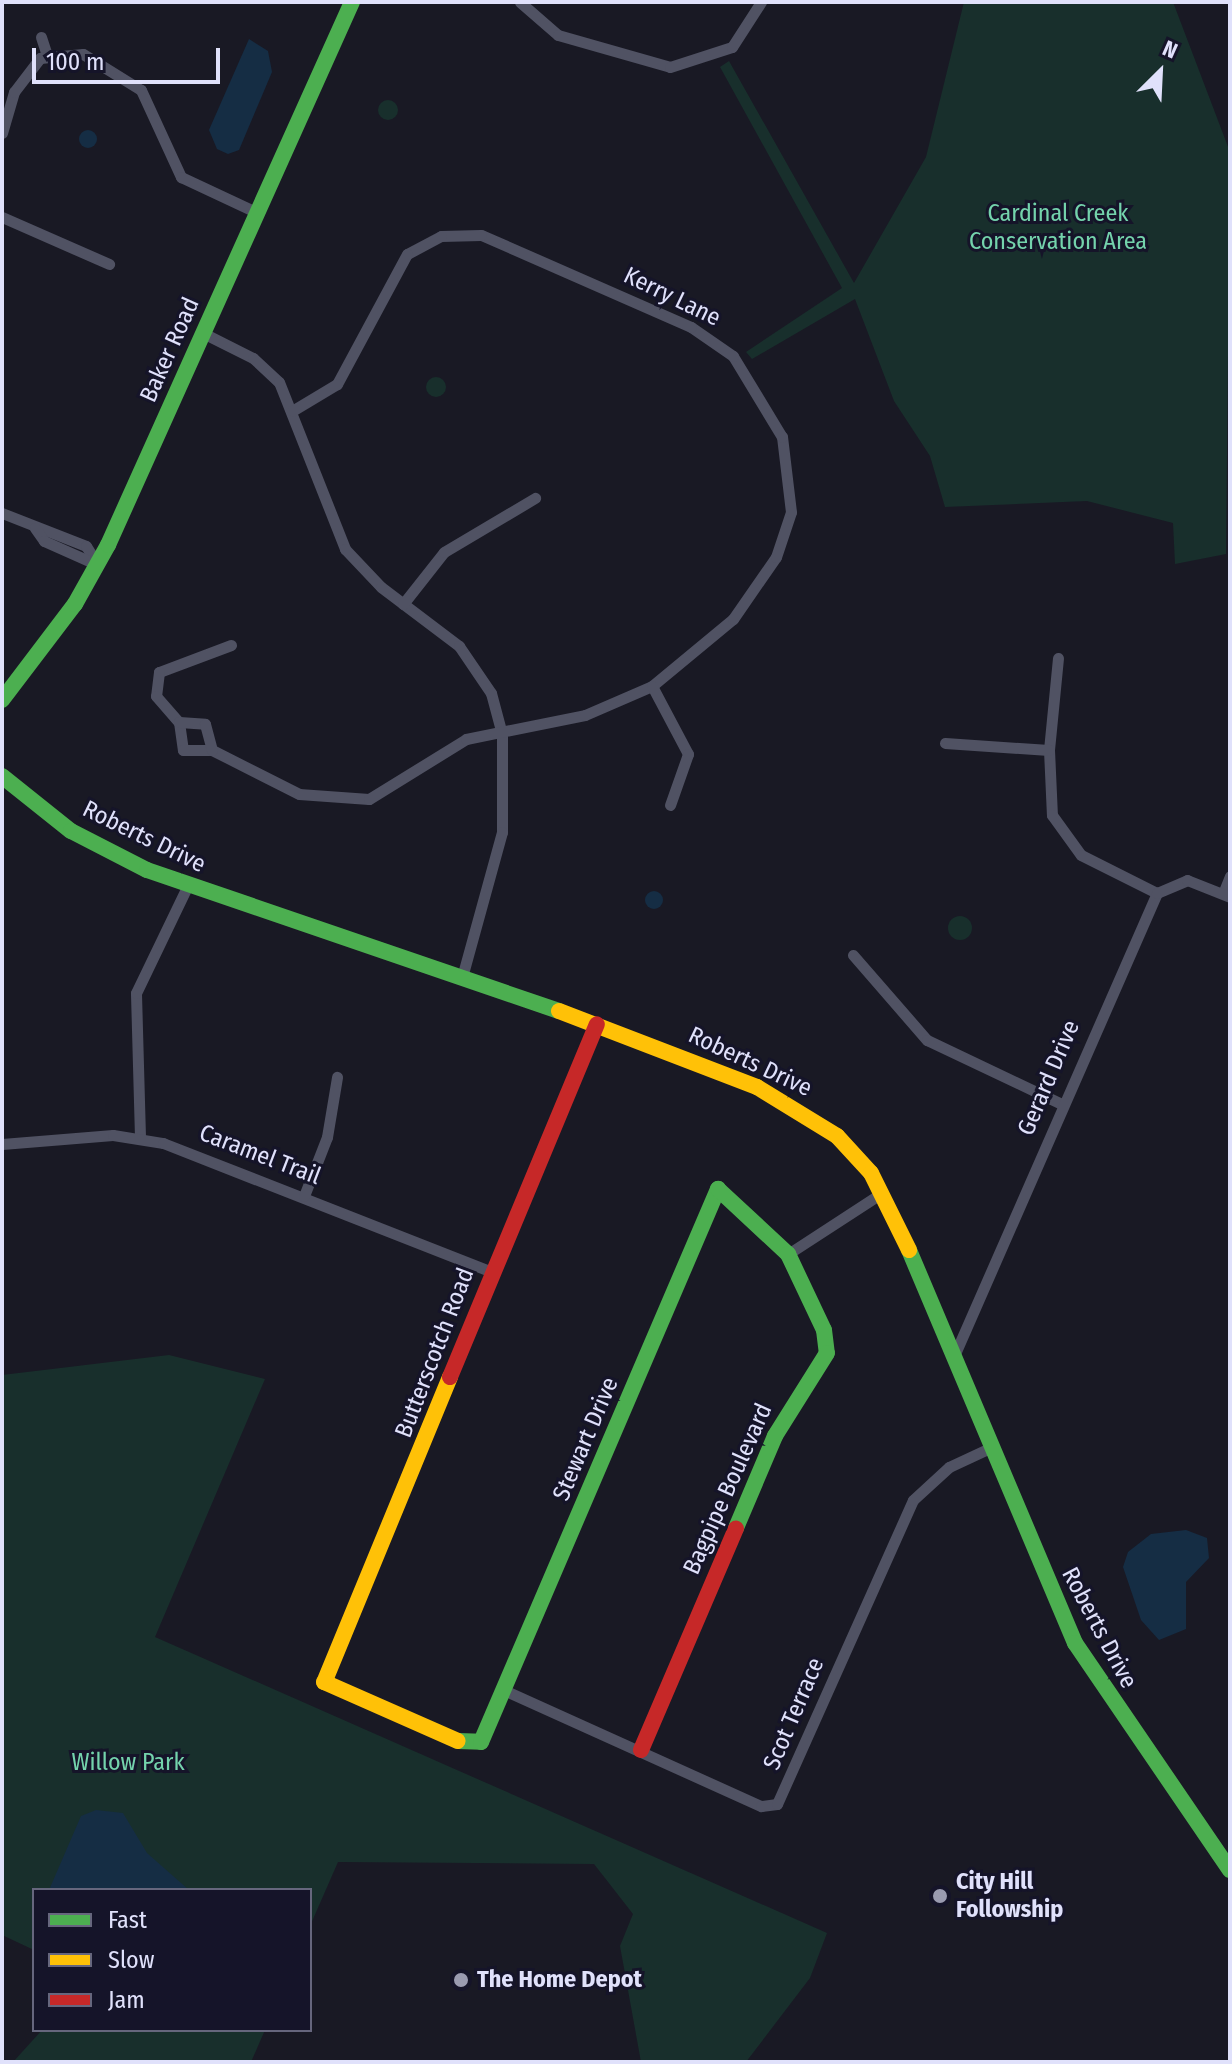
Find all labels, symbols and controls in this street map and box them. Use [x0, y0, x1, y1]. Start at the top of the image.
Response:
scale bar [36, 32, 224, 82]
north arrow [1120, 32, 1200, 112]
text: N [1158, 35, 1181, 65]
text: 100 m [46, 48, 104, 76]
park label: Cardinal Creek Conservation Area [969, 200, 1147, 256]
street label: Kerry Lane [619, 261, 725, 333]
street label: Baker Road [134, 293, 206, 407]
street label: Roberts Drive [78, 795, 210, 879]
street label: Gerard Drive [1012, 1016, 1086, 1140]
street label: Roberts Drive [684, 1021, 816, 1103]
street label: Caramel Trail [195, 1119, 325, 1191]
street label: Butterscotch Road [389, 1264, 481, 1442]
street label: Stewart Drive [547, 1373, 625, 1505]
street label: Bagpipe Boulevard [677, 1399, 779, 1579]
street label: Roberts Drive [1055, 1563, 1143, 1693]
street label: Scot Terrace [758, 1654, 830, 1774]
park label: Willow Park [71, 1749, 185, 1777]
place label: City Hill Followship [956, 1868, 1063, 1924]
marker: City Hill Followship [931, 1887, 949, 1905]
legend [32, 1888, 312, 2032]
text: Fast [108, 1906, 147, 1934]
text: Slow [108, 1946, 154, 1974]
place label: The Home Depot [477, 1966, 642, 1994]
marker: The Home Depot [452, 1971, 470, 1989]
text: Jam [108, 1986, 145, 2014]

